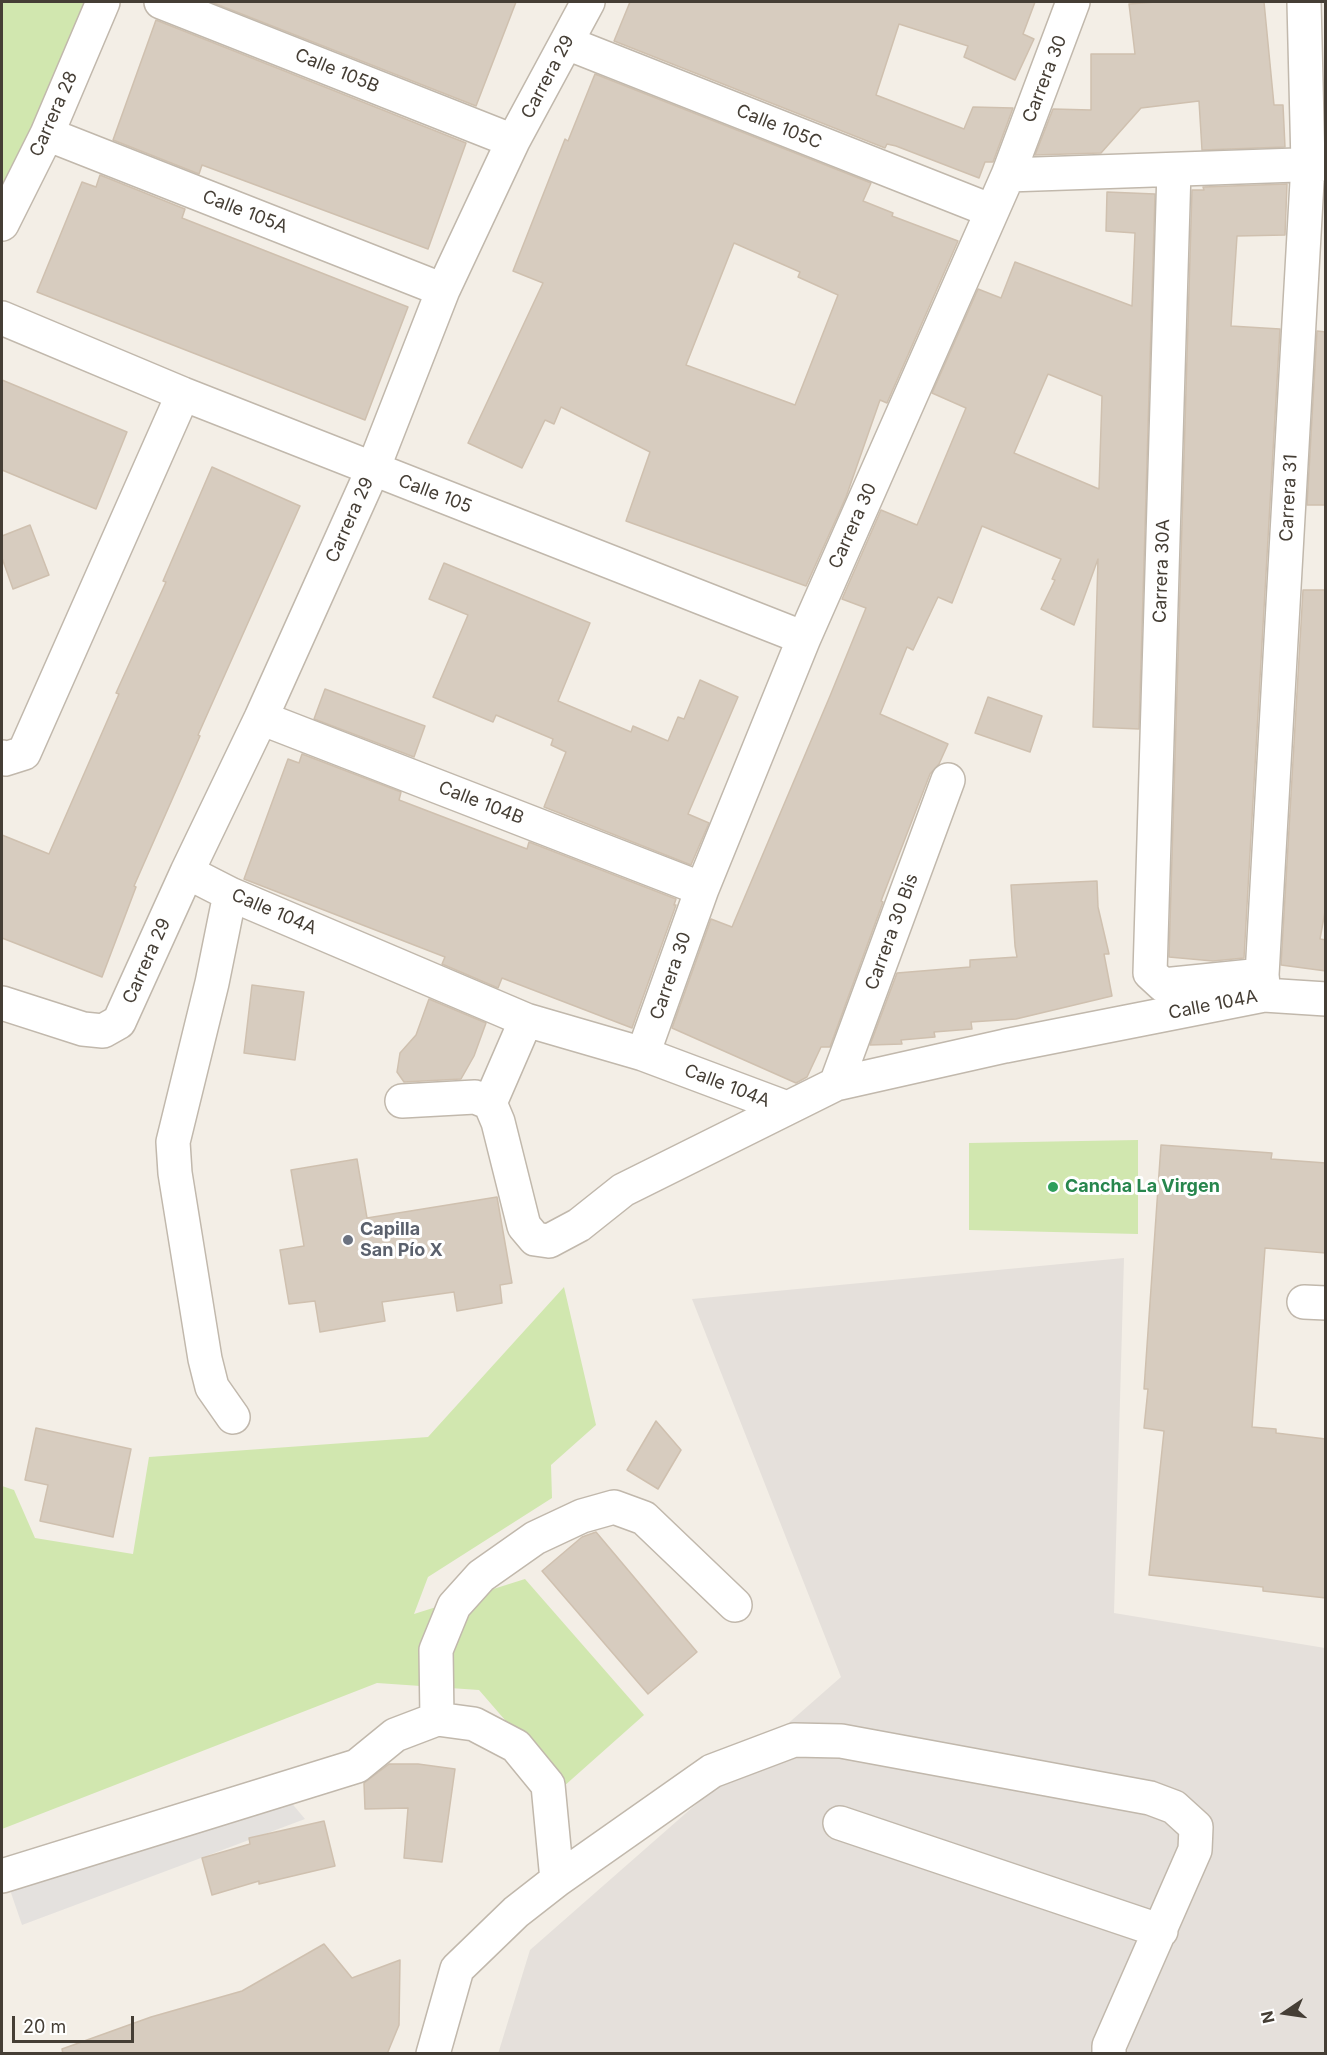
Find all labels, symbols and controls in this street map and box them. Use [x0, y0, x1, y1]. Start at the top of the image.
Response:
street label: Carrera 29 [517, 32, 579, 122]
street label: Carrera 30 [1018, 32, 1072, 126]
street label: Calle 105B [292, 44, 382, 98]
street label: Carrera 28 [26, 68, 82, 160]
street label: Calle 105C [733, 100, 825, 154]
street label: Calle 105A [199, 186, 291, 238]
street label: Carrera 31 [1276, 454, 1302, 542]
street label: Calle 105 [395, 470, 475, 518]
street label: Carrera 29 [322, 474, 378, 566]
street label: Carrera 30 [824, 480, 882, 572]
street label: Carrera 30A [1149, 519, 1175, 623]
street label: Calle 104B [435, 777, 527, 829]
street label: Carrera 30 Bis [861, 871, 923, 993]
street label: Calle 104A [228, 884, 320, 940]
street label: Carrera 29 [119, 915, 175, 1007]
street label: Carrera 30 [646, 929, 696, 1023]
street label: Calle 104A [1167, 986, 1259, 1024]
street label: Calle 104A [681, 1060, 773, 1112]
place label: Cancha La Virgen [1065, 1176, 1220, 1198]
marker: Cancha La Virgen [1046, 1180, 1060, 1194]
place label: Capilla San Pío X [360, 1219, 443, 1262]
marker: Capilla San Pío X [341, 1233, 355, 1247]
north arrow [1255, 1983, 1315, 2043]
scale bar [15, 2004, 136, 2042]
text: N [1256, 2009, 1279, 2025]
text: 20 m [23, 2016, 66, 2037]

